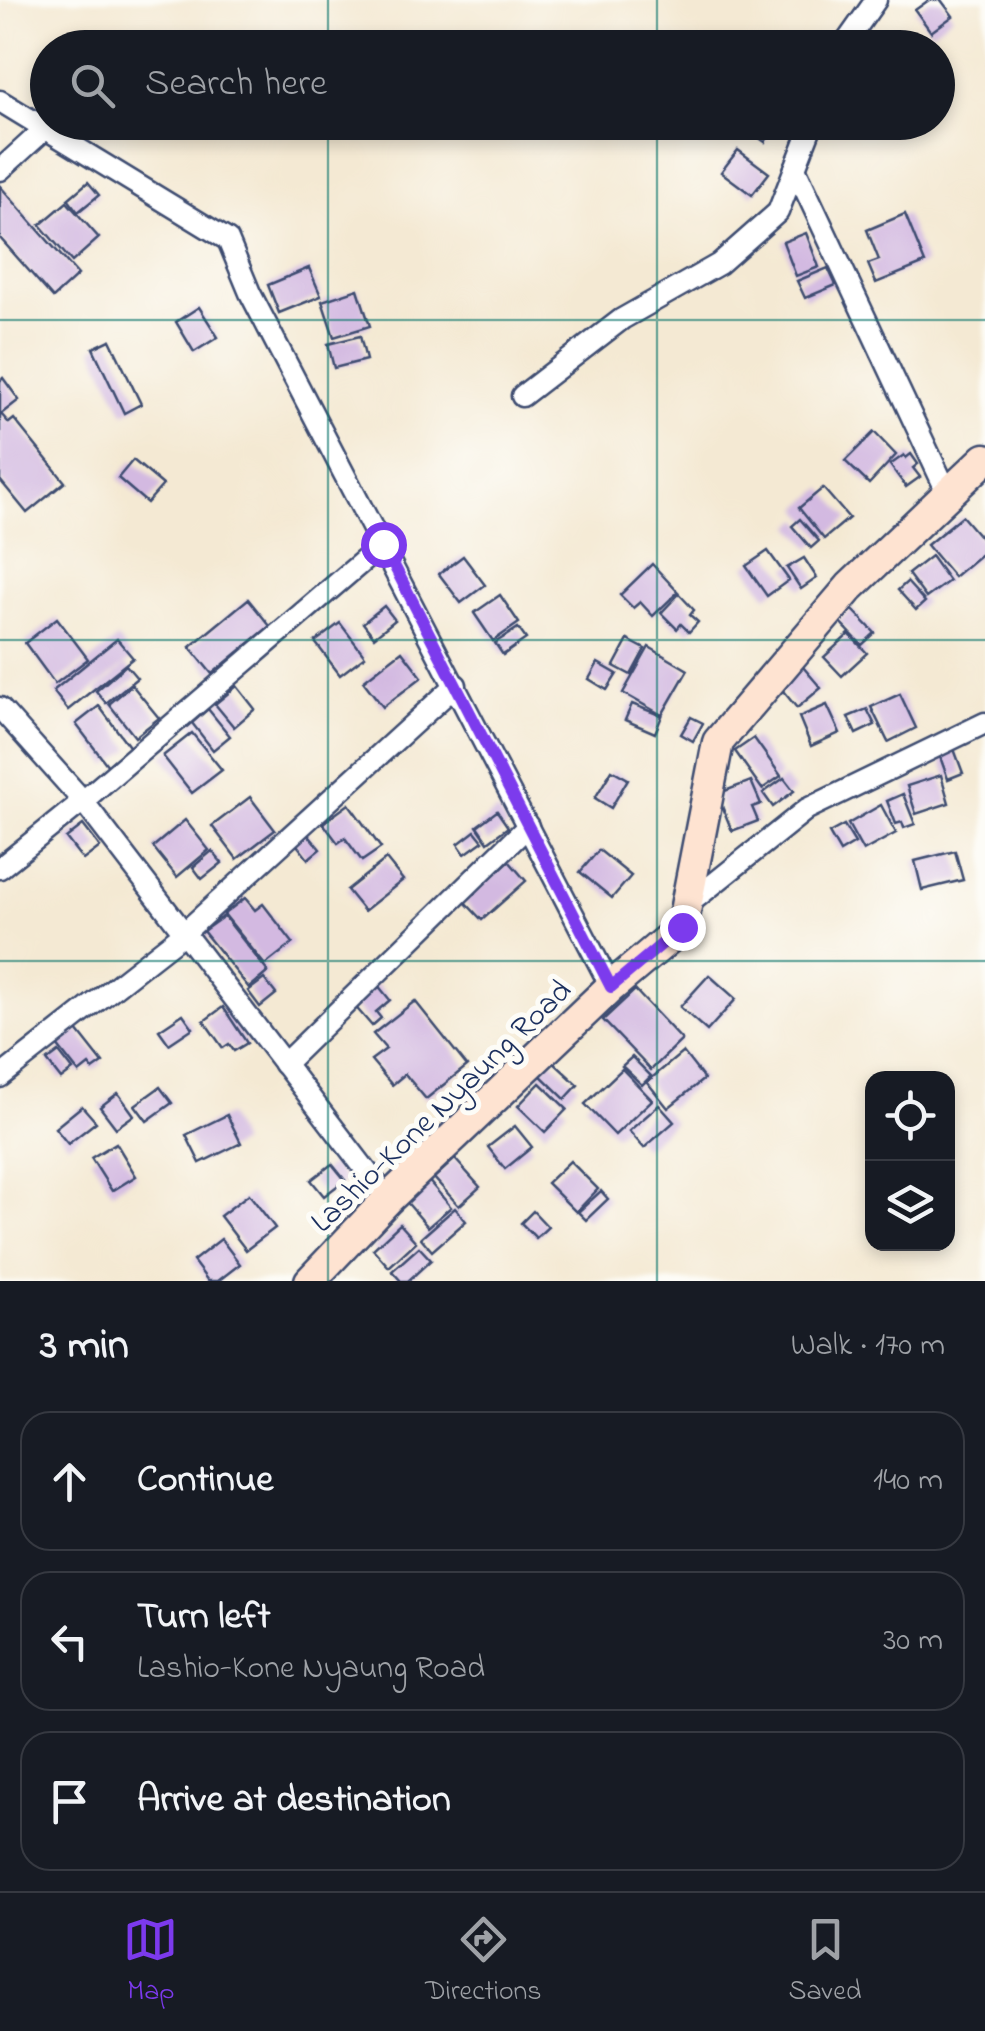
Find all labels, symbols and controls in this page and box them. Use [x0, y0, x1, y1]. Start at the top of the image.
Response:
search box [30, 30, 955, 140]
text: Search here [145, 57, 327, 113]
icon: search [65, 58, 120, 113]
route start [361, 522, 407, 568]
route end [660, 905, 706, 951]
street label: Lashio-Kone Nyaung Road [301, 970, 584, 1245]
map controls [865, 1071, 955, 1251]
button: locate [865, 1071, 955, 1161]
button: layers [865, 1161, 955, 1251]
text: 3 min [40, 1316, 129, 1377]
text: Walk · 170 m [791, 1323, 945, 1370]
text: Continue [137, 1453, 273, 1509]
icon: ahead [42, 1454, 97, 1509]
text: 140 m [873, 1458, 943, 1505]
text: Turn left [137, 1590, 270, 1646]
icon: left [42, 1614, 97, 1669]
text: 30 m [883, 1618, 943, 1665]
text: Lashio-Kone Nyaung Road [137, 1646, 485, 1693]
text: Arrive at destination [137, 1773, 451, 1829]
icon: arrive [42, 1774, 97, 1829]
tab: Map [123, 1912, 178, 2013]
tab: Directions [425, 1912, 542, 2013]
tab: Saved [789, 1912, 862, 2013]

